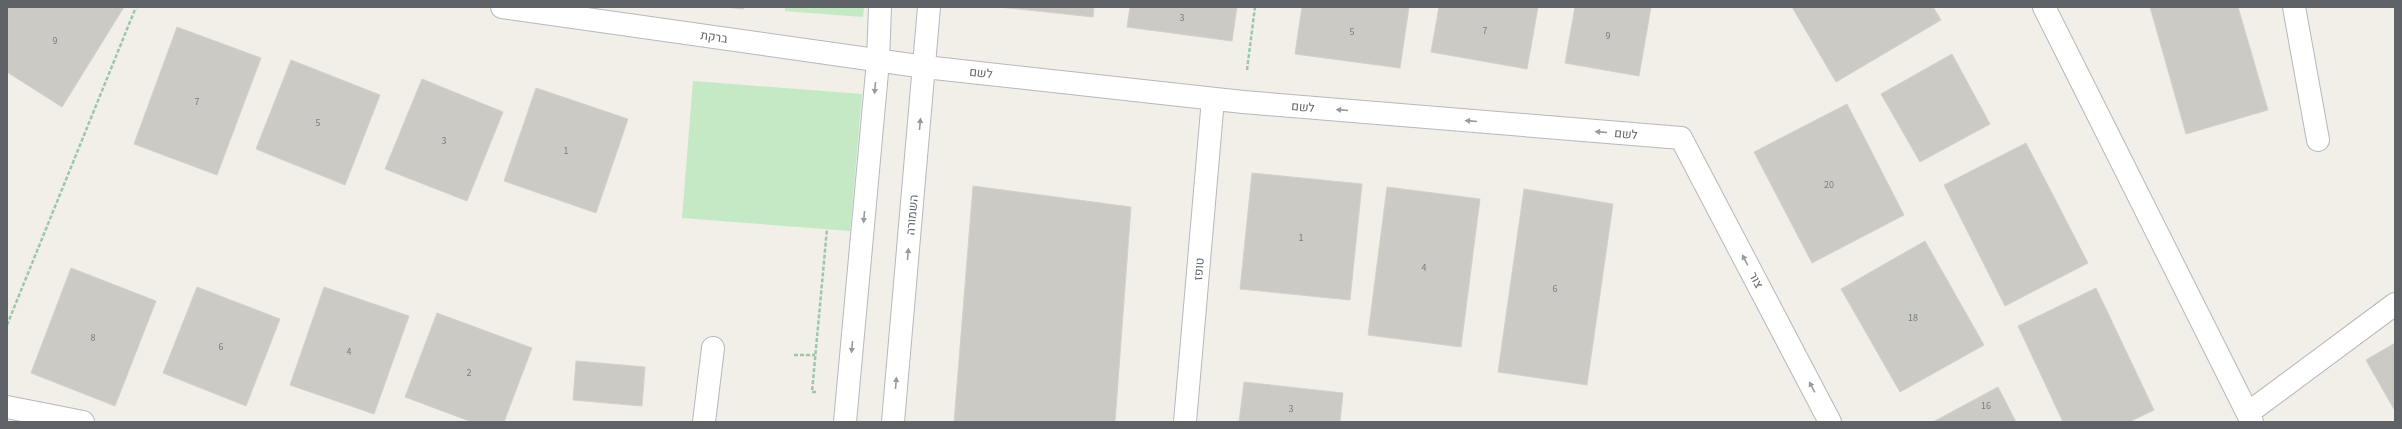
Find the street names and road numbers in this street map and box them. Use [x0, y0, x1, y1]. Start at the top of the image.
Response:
street label: ברקת [699, 27, 729, 48]
street label: לשם [968, 64, 993, 83]
street label: לשם [1291, 98, 1315, 117]
street label: לשם [1614, 125, 1638, 144]
street label: השמורה [902, 194, 923, 236]
street label: טופז [1190, 257, 1209, 281]
street label: צור [1744, 269, 1767, 292]

